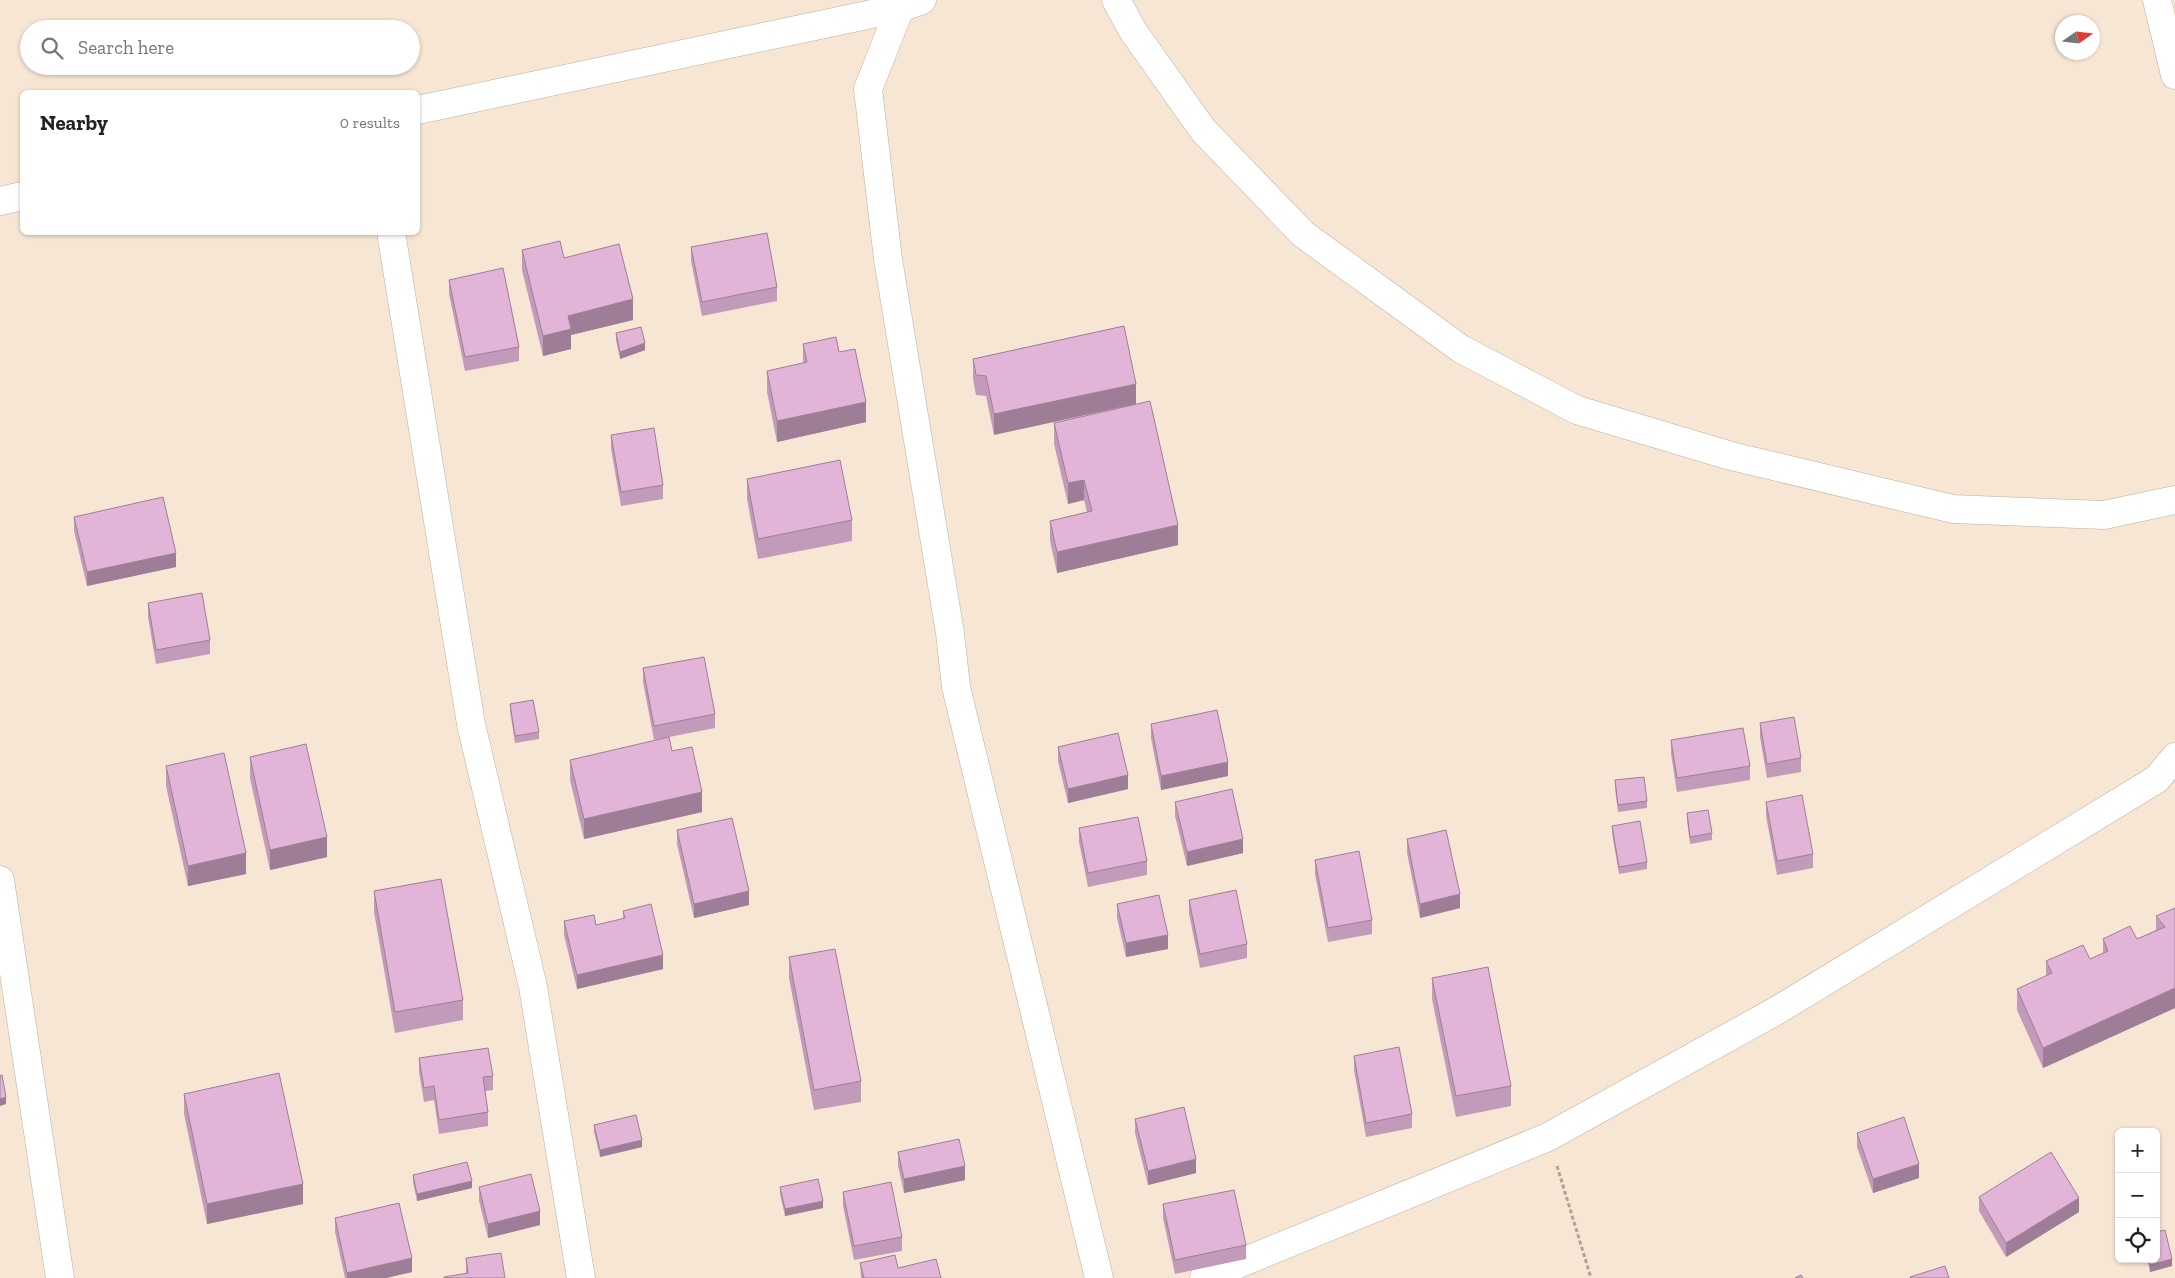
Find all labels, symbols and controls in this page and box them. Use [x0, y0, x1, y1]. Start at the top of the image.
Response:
north arrow [2055, 15, 2100, 60]
search box [20, 20, 420, 75]
icon: search [38, 34, 66, 62]
text: Search here [78, 36, 174, 59]
text: Nearby [40, 110, 108, 135]
text: 0 results [340, 113, 400, 132]
map controls [2115, 1128, 2160, 1263]
button: + [2115, 1128, 2160, 1173]
button: − [2115, 1173, 2160, 1218]
button: locate [2115, 1218, 2160, 1263]

